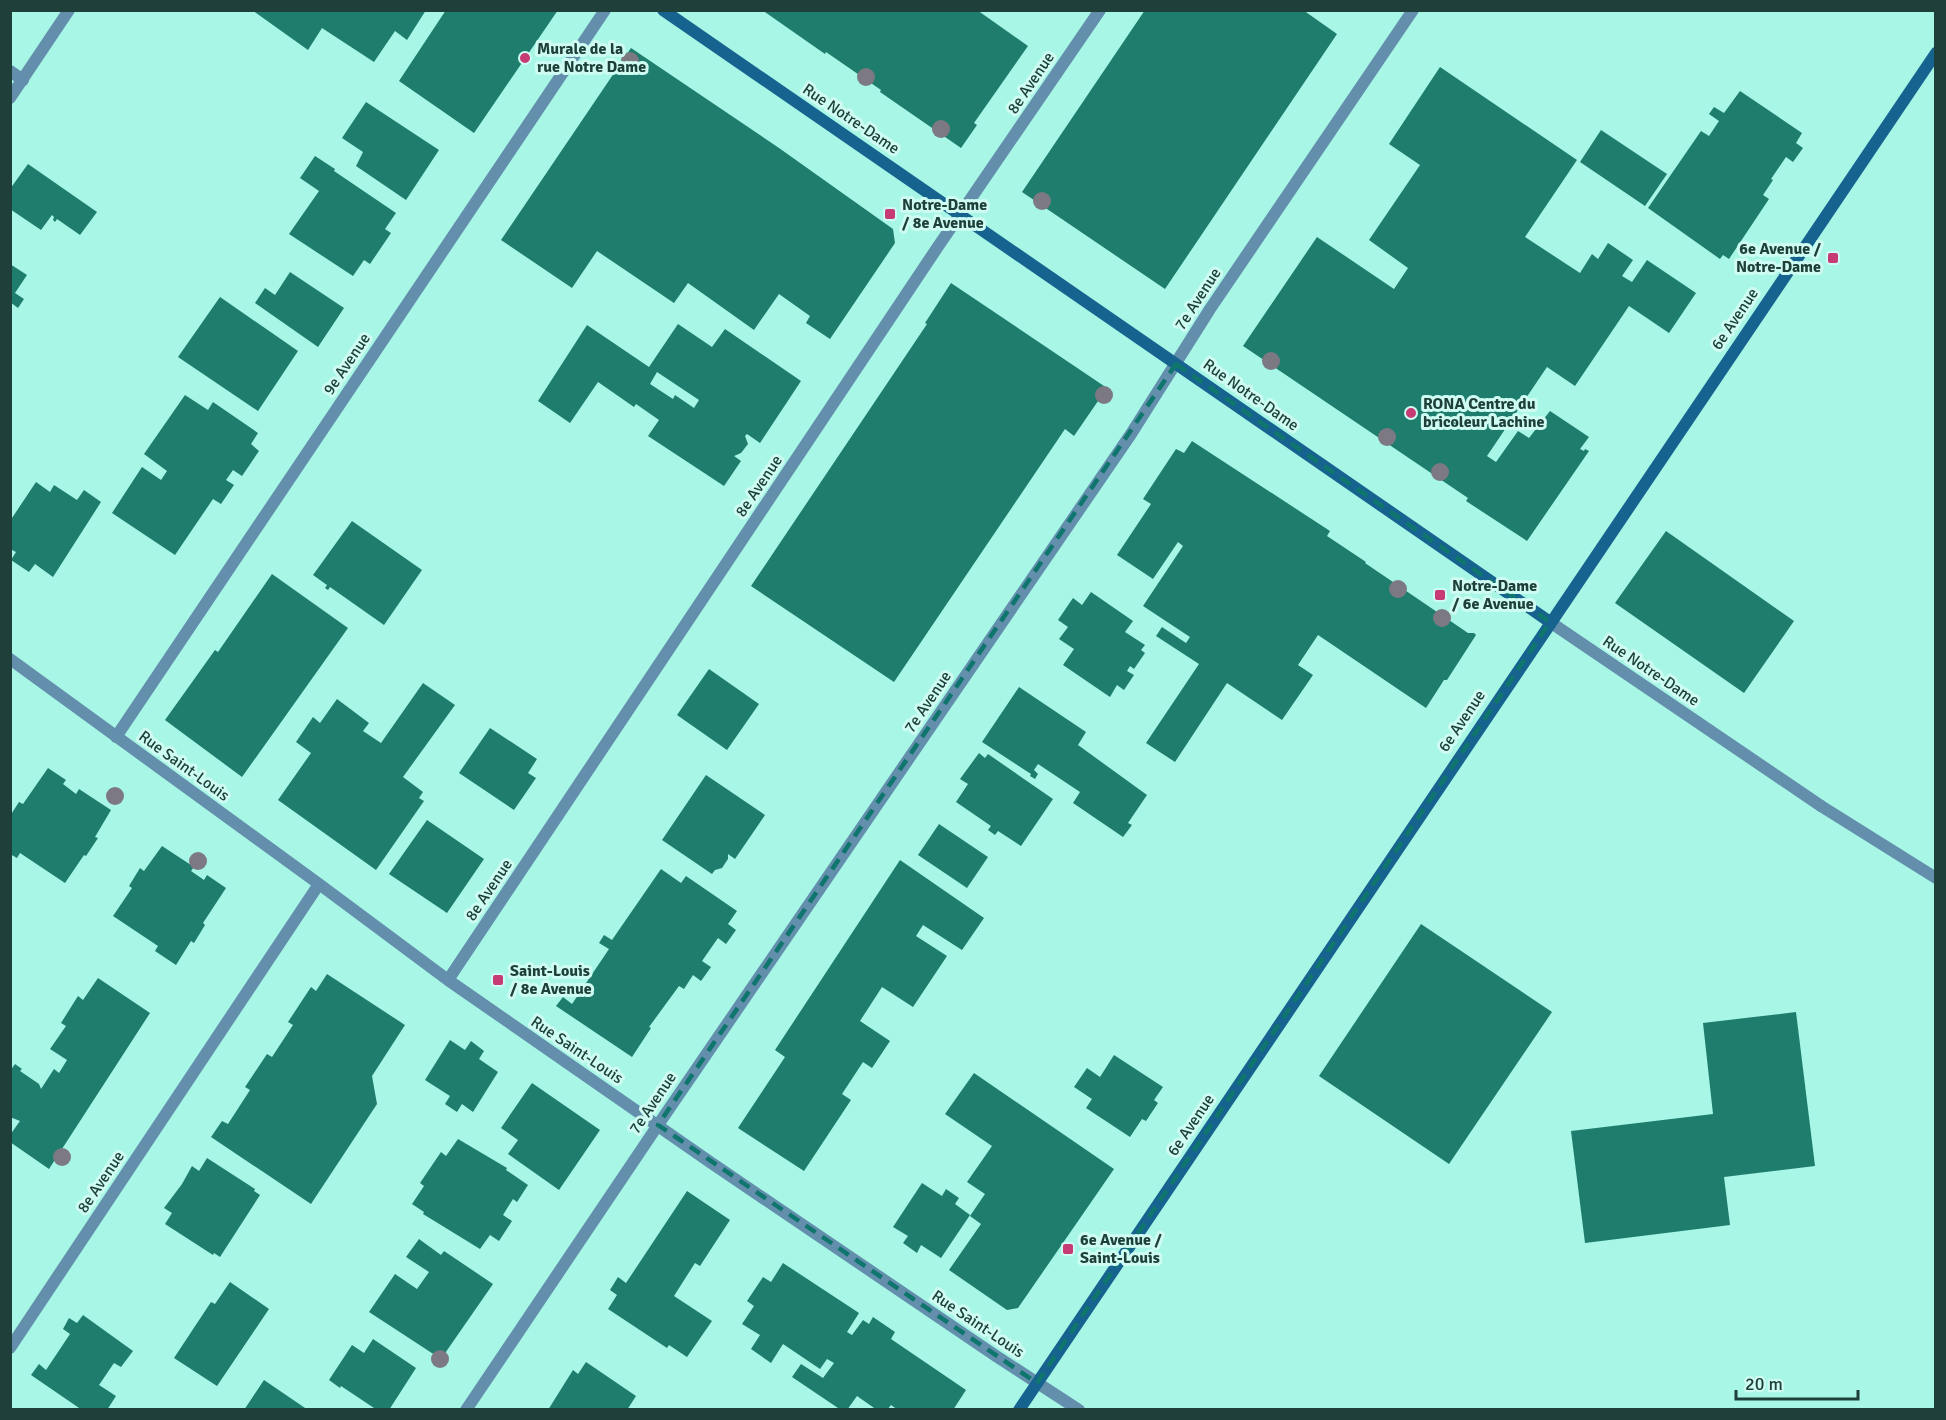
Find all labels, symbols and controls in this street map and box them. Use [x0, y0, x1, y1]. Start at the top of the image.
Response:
place label: Murale de la rue Notre Dame [537, 39, 646, 77]
street label: 8e Avenue [1003, 48, 1059, 118]
marker: Murale de la rue Notre Dame [518, 51, 532, 65]
street label: Rue Notre-Dame [799, 79, 903, 159]
place label: Notre-Dame / 8e Avenue [902, 195, 987, 233]
marker: Notre-Dame / 8e Avenue [883, 207, 897, 221]
place label: 6e Avenue / Notre-Dame [1736, 239, 1822, 277]
marker: 6e Avenue / Notre-Dame [1826, 251, 1840, 265]
street label: 7e Avenue [1170, 264, 1226, 334]
street label: 6e Avenue [1707, 284, 1763, 354]
street label: 9e Avenue [319, 329, 375, 399]
street label: Rue Notre-Dame [1199, 355, 1303, 435]
place label: RONA Centre du bricoleur Lachine [1423, 394, 1545, 432]
marker: RONA Centre du bricoleur Lachine [1404, 406, 1418, 420]
street label: 8e Avenue [731, 451, 787, 521]
place label: Notre-Dame / 6e Avenue [1452, 576, 1537, 614]
marker: Notre-Dame / 6e Avenue [1433, 588, 1447, 602]
street label: Rue Notre-Dame [1599, 631, 1703, 711]
street label: 7e Avenue [900, 667, 956, 737]
street label: 6e Avenue [1434, 686, 1490, 756]
street label: Rue Saint-Louis [135, 726, 233, 806]
street label: 8e Avenue [461, 855, 517, 925]
place label: Saint-Louis / 8e Avenue [510, 961, 592, 999]
marker: Saint-Louis / 8e Avenue [491, 973, 505, 987]
street label: Rue Saint-Louis [527, 1012, 627, 1088]
street label: 7e Avenue [625, 1068, 681, 1138]
street label: 6e Avenue [1163, 1090, 1219, 1160]
street label: 8e Avenue [73, 1147, 129, 1217]
place label: 6e Avenue / Saint-Louis [1080, 1230, 1162, 1268]
marker: 6e Avenue / Saint-Louis [1061, 1242, 1075, 1256]
street label: Rue Saint-Louis [928, 1286, 1028, 1362]
scale bar [1736, 1363, 1858, 1401]
text: 20 m [1745, 1373, 1783, 1395]

